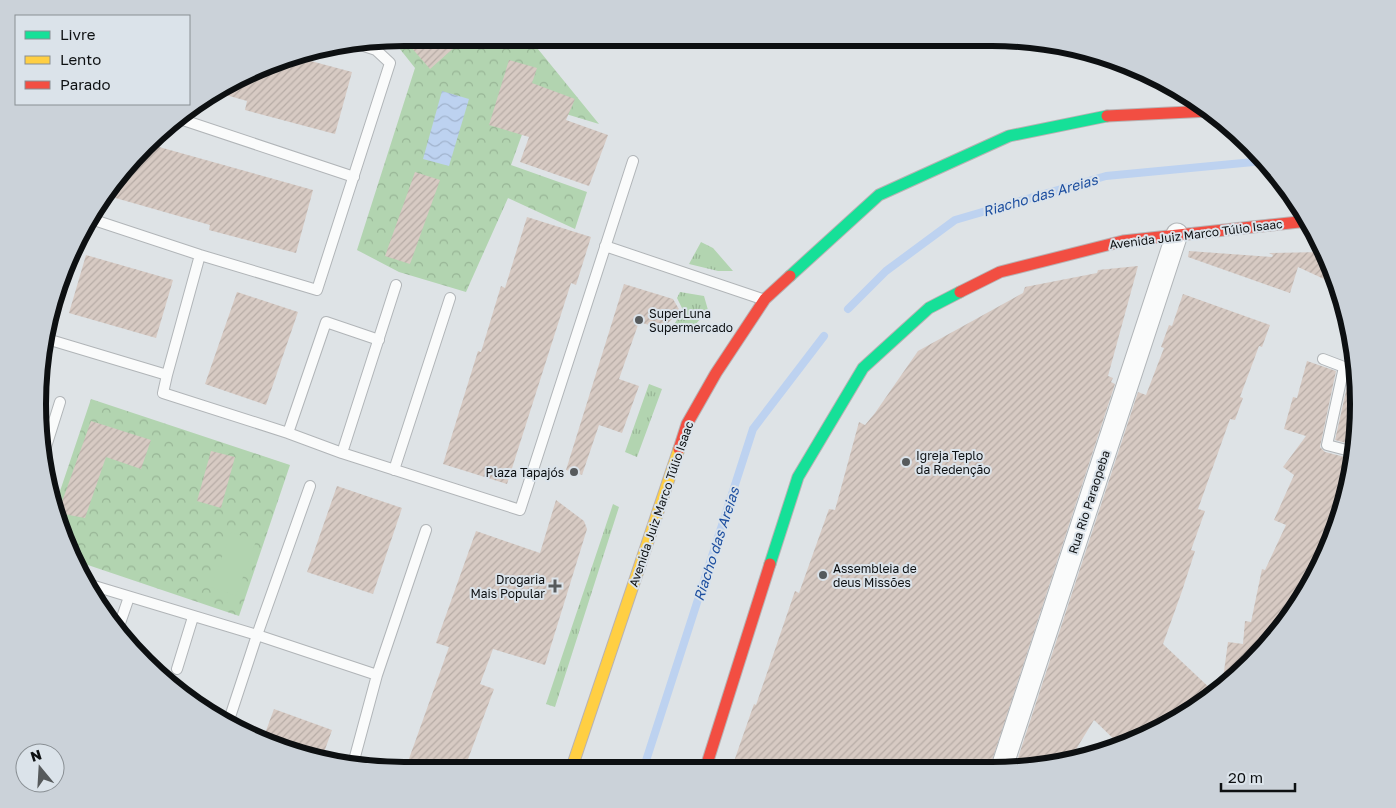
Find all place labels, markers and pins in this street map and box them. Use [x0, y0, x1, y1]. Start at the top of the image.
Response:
place label: SuperLuna Supermercado [649, 306, 733, 335]
marker: SuperLuna Supermercado [633, 314, 645, 326]
place label: Igreja Teplo da Redenção [916, 448, 990, 477]
marker: Igreja Teplo da Redenção [900, 456, 912, 468]
place label: Plaza Tapajós [486, 465, 564, 480]
marker: Plaza Tapajós [568, 466, 580, 478]
place label: Assembleia de deus Missões [833, 561, 917, 590]
marker: Assembleia de deus Missões [817, 569, 829, 581]
place label: Drogaria Mais Popular [470, 572, 545, 601]
marker: Drogaria Mais Popular [549, 580, 561, 592]

